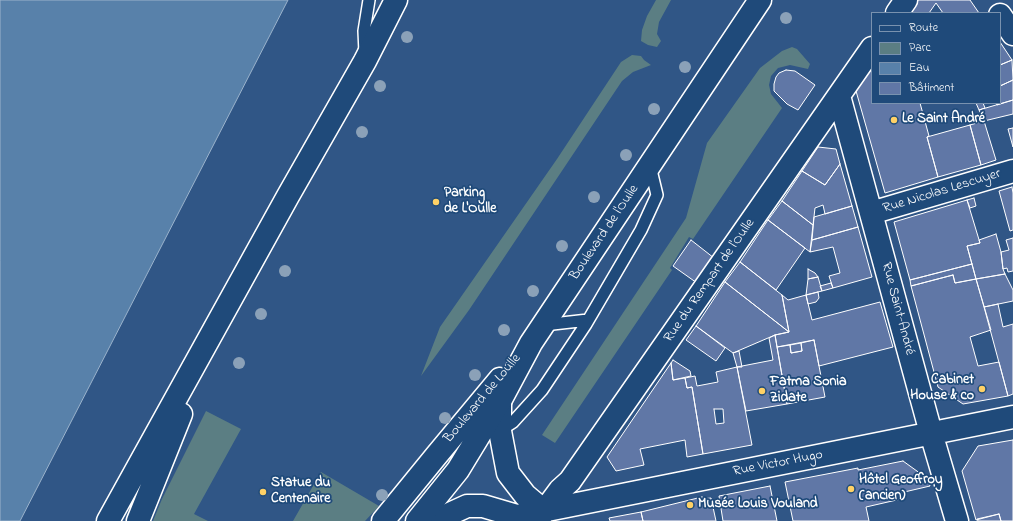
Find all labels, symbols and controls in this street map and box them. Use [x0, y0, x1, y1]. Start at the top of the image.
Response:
legend [871, 12, 1001, 104]
text: Route [909, 19, 938, 37]
text: Parc [909, 39, 931, 57]
text: Eau [909, 59, 930, 77]
text: Bâtiment [909, 79, 954, 97]
place label: Le Saint André [902, 112, 985, 128]
marker: Le Saint André [889, 115, 899, 125]
street label: Rue Nicolas Lescuyer [881, 166, 1003, 218]
street label: Boulevard de l'Oulle [567, 182, 643, 284]
place label: Parking de L'Oulle [444, 186, 496, 218]
marker: Parking de L'Oulle [431, 197, 441, 207]
street label: Rue du Rempart de l'Oulle [661, 216, 759, 346]
street label: Rue Saint-André [877, 261, 917, 357]
street label: Boulevard de Loulle [441, 351, 525, 447]
place label: Cabinet House & co [910, 373, 974, 406]
place label: Fatma Sonia Zidate [770, 375, 847, 408]
marker: Cabinet House & co [977, 384, 987, 394]
marker: Fatma Sonia Zidate [757, 386, 767, 396]
street label: Rue Victor Hugo [732, 447, 824, 481]
place label: Hôtel Geoffroy (ancien) [859, 473, 943, 506]
place label: Statue du Centenaire [271, 476, 331, 508]
marker: Hôtel Geoffroy (ancien) [846, 484, 856, 494]
marker: Statue du Centenaire [258, 487, 268, 497]
place label: Musée Louis Vouland [698, 497, 818, 513]
marker: Musée Louis Vouland [685, 500, 695, 510]

